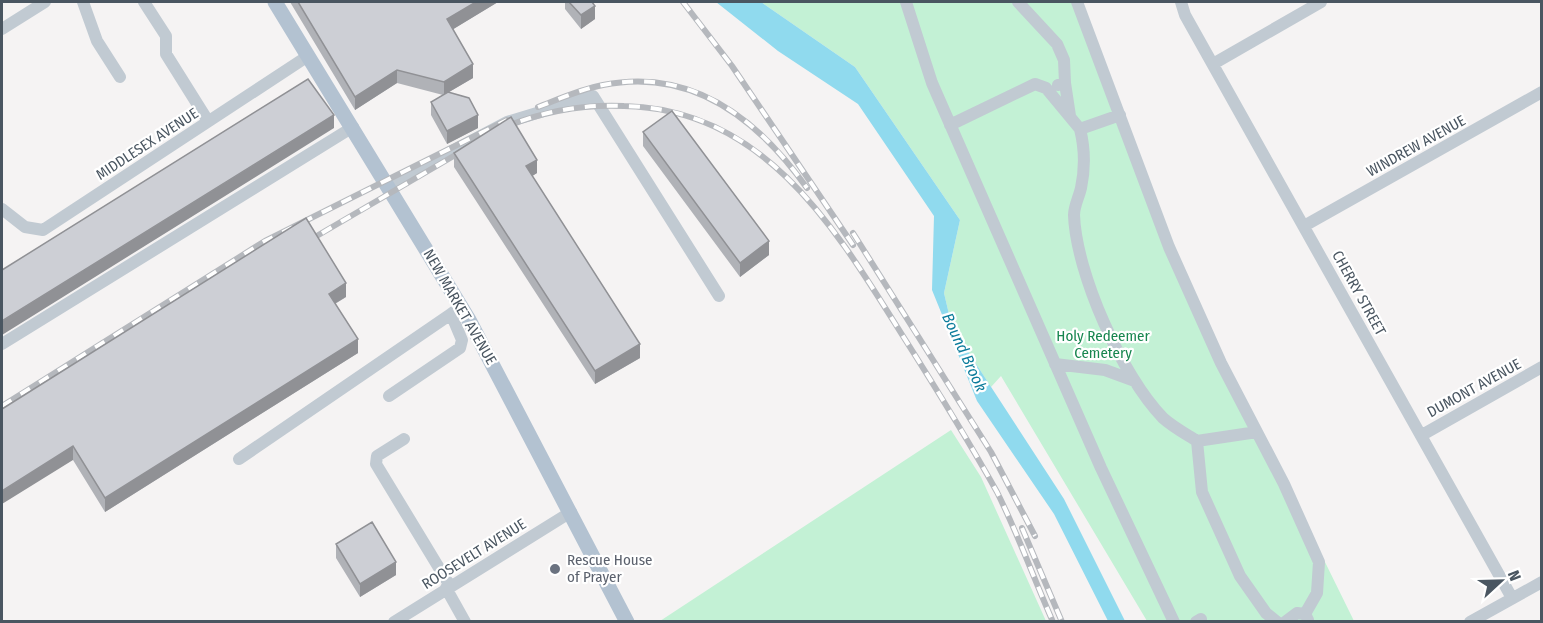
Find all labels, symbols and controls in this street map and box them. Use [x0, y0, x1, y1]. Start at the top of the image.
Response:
street label: MIDDLESEX AVENUE [93, 104, 201, 184]
street label: WINDREW AVENUE [1363, 111, 1469, 181]
street label: NEW MARKET AVENUE [420, 246, 500, 368]
street label: CHERRY STREET [1328, 248, 1390, 338]
water label: Bound Brook [938, 310, 991, 395]
park label: Holy Redeemer Cemetery [1056, 327, 1150, 362]
street label: DUMONT AVENUE [1424, 355, 1524, 421]
street label: ROOSEVELT AVENUE [419, 515, 529, 593]
place label: Rescue House of Prayer [567, 551, 653, 586]
north arrow [1471, 551, 1531, 611]
marker: Rescue House of Prayer [548, 562, 562, 576]
text: N [1504, 568, 1525, 584]

